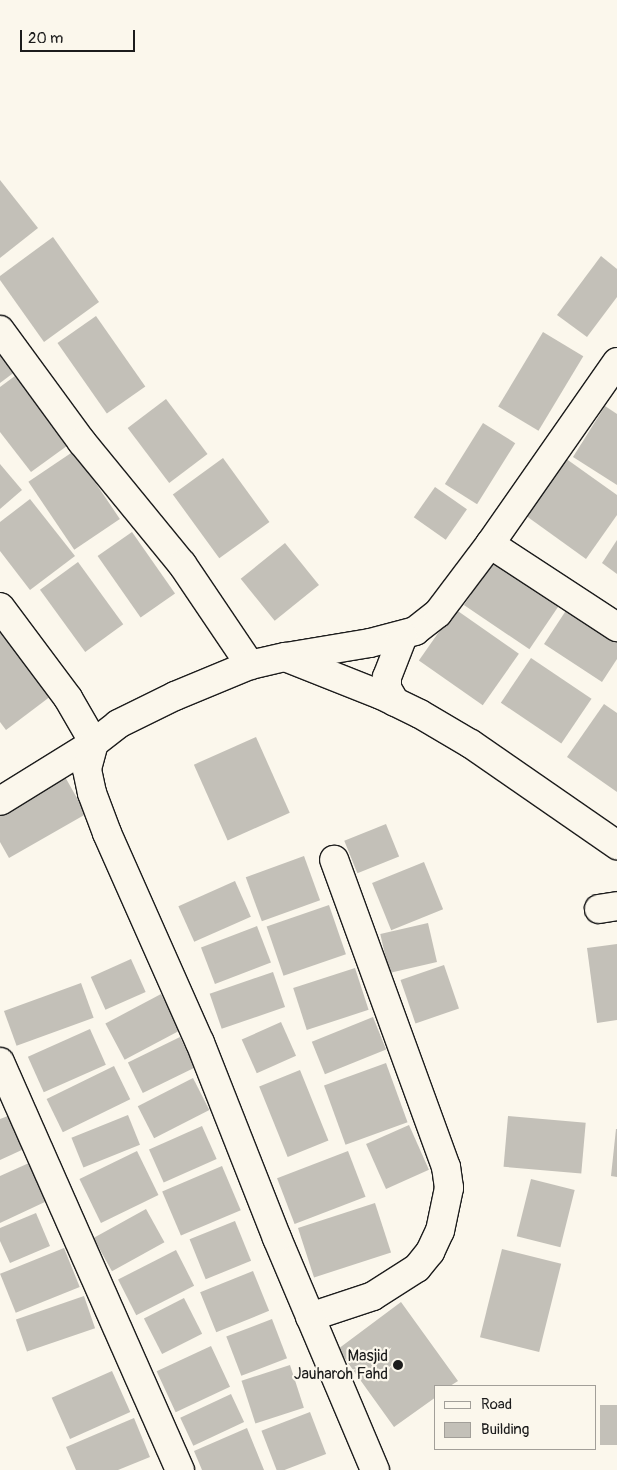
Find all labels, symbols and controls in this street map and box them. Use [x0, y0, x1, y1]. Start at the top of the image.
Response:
scale bar [22, 20, 138, 52]
text: 20 m [28, 29, 63, 48]
place label: Masjid Jauharoh Fahd [294, 1346, 388, 1384]
marker: Masjid Jauharoh Fahd [392, 1359, 404, 1371]
legend [434, 1385, 597, 1450]
text: Road [481, 1395, 512, 1414]
text: Building [481, 1420, 529, 1439]

